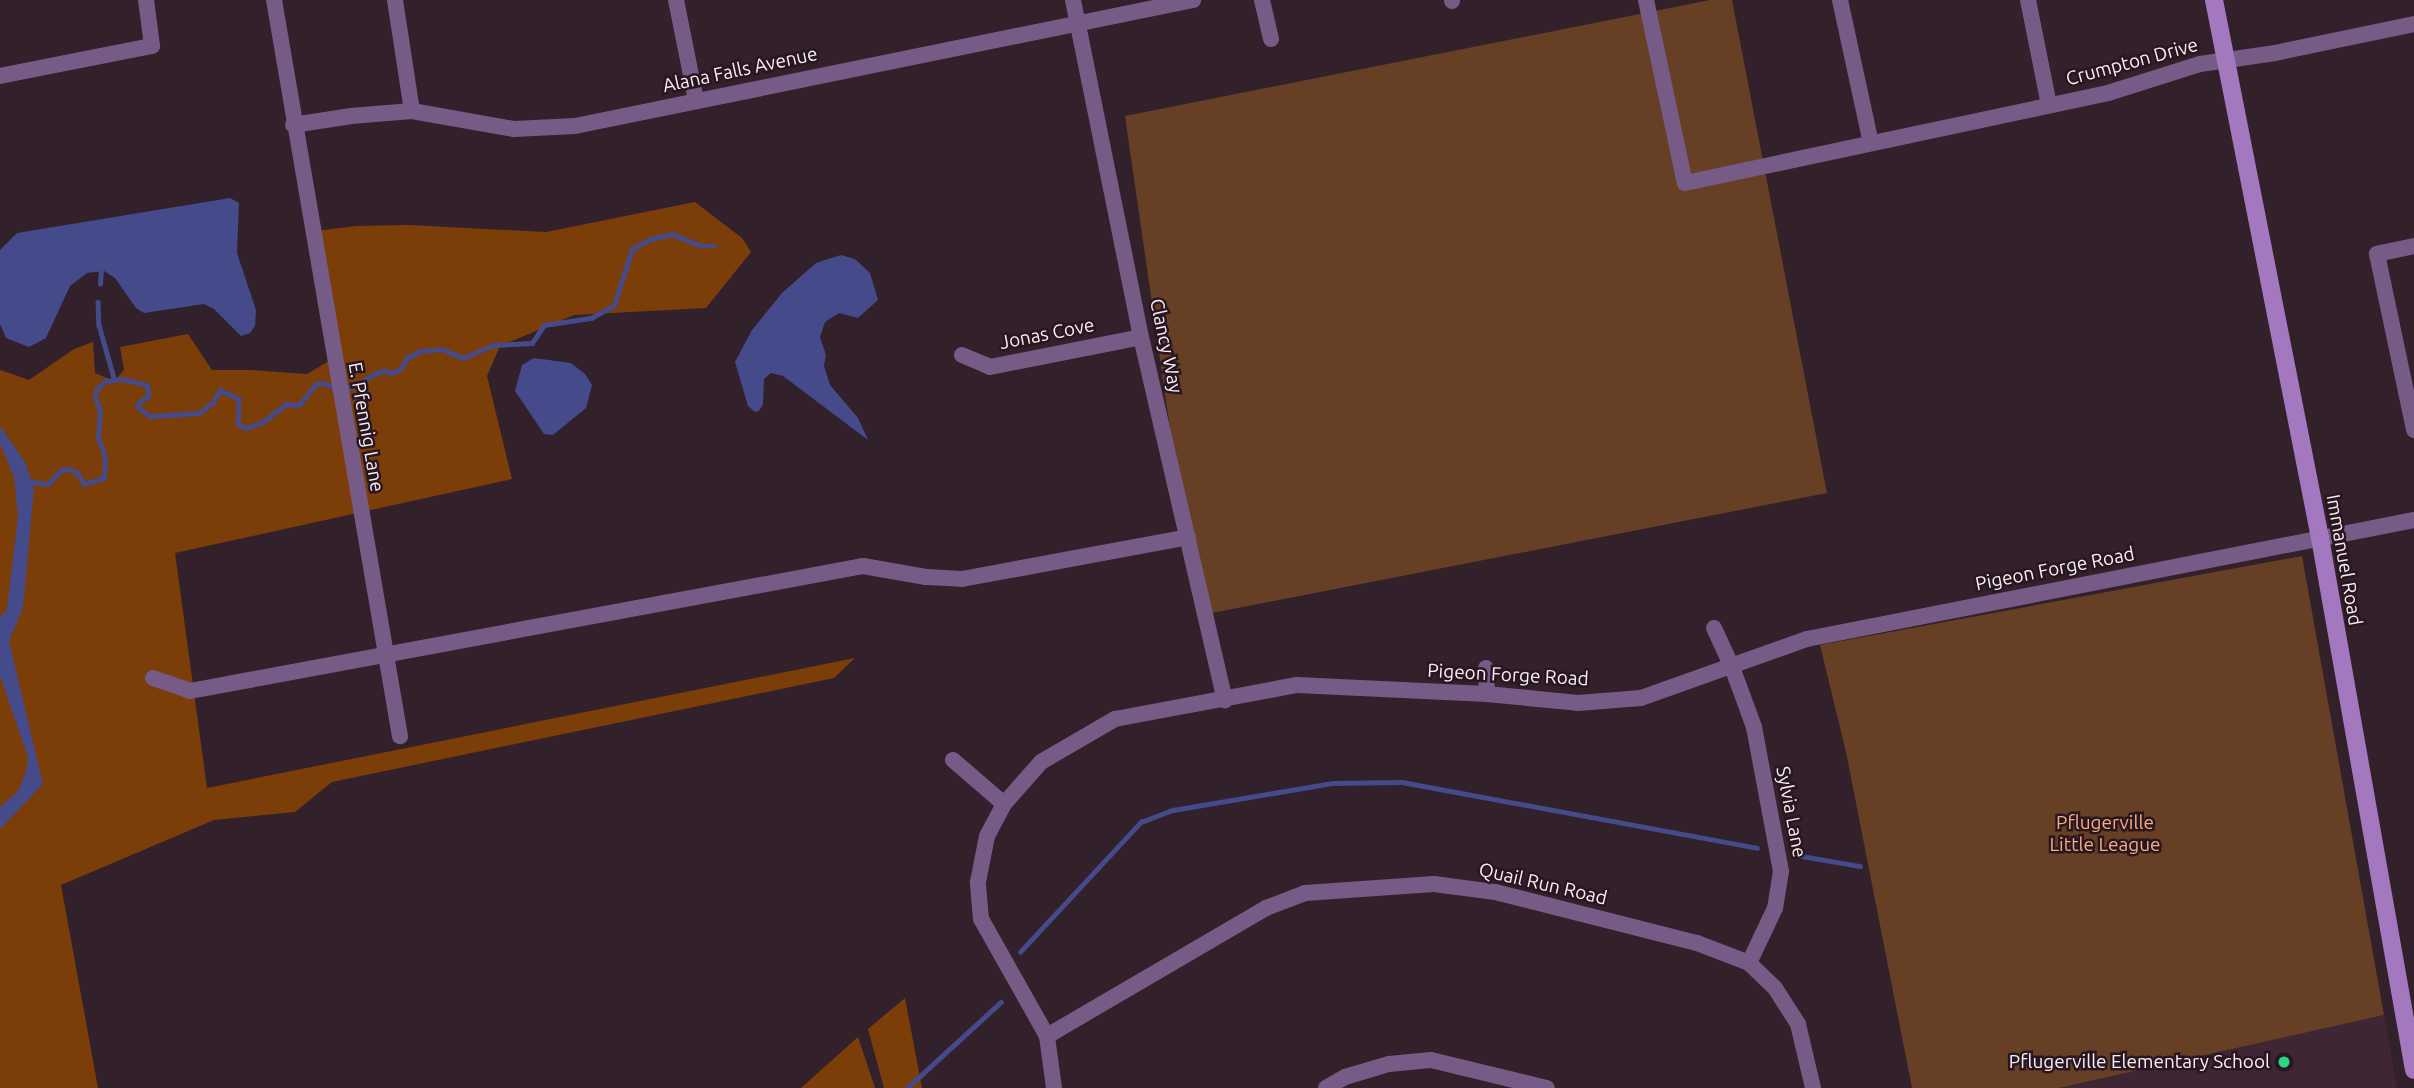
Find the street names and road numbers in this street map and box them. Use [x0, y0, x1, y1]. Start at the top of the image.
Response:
street label: Crumpton Drive [2063, 33, 2201, 91]
street label: Alana Falls Avenue [661, 42, 819, 98]
street label: Clancy Way [1145, 297, 1187, 395]
street label: Jonas Cove [998, 314, 1096, 354]
street label: E. Pfennig Lane [343, 360, 389, 494]
street label: Immanuel Road [2321, 493, 2367, 627]
street label: Pigeon Forge Road [1974, 542, 2136, 596]
street label: Pigeon Forge Road [1427, 659, 1589, 691]
street label: Sylvia Lane [1771, 764, 1811, 860]
street label: Quail Run Road [1477, 858, 1609, 910]

